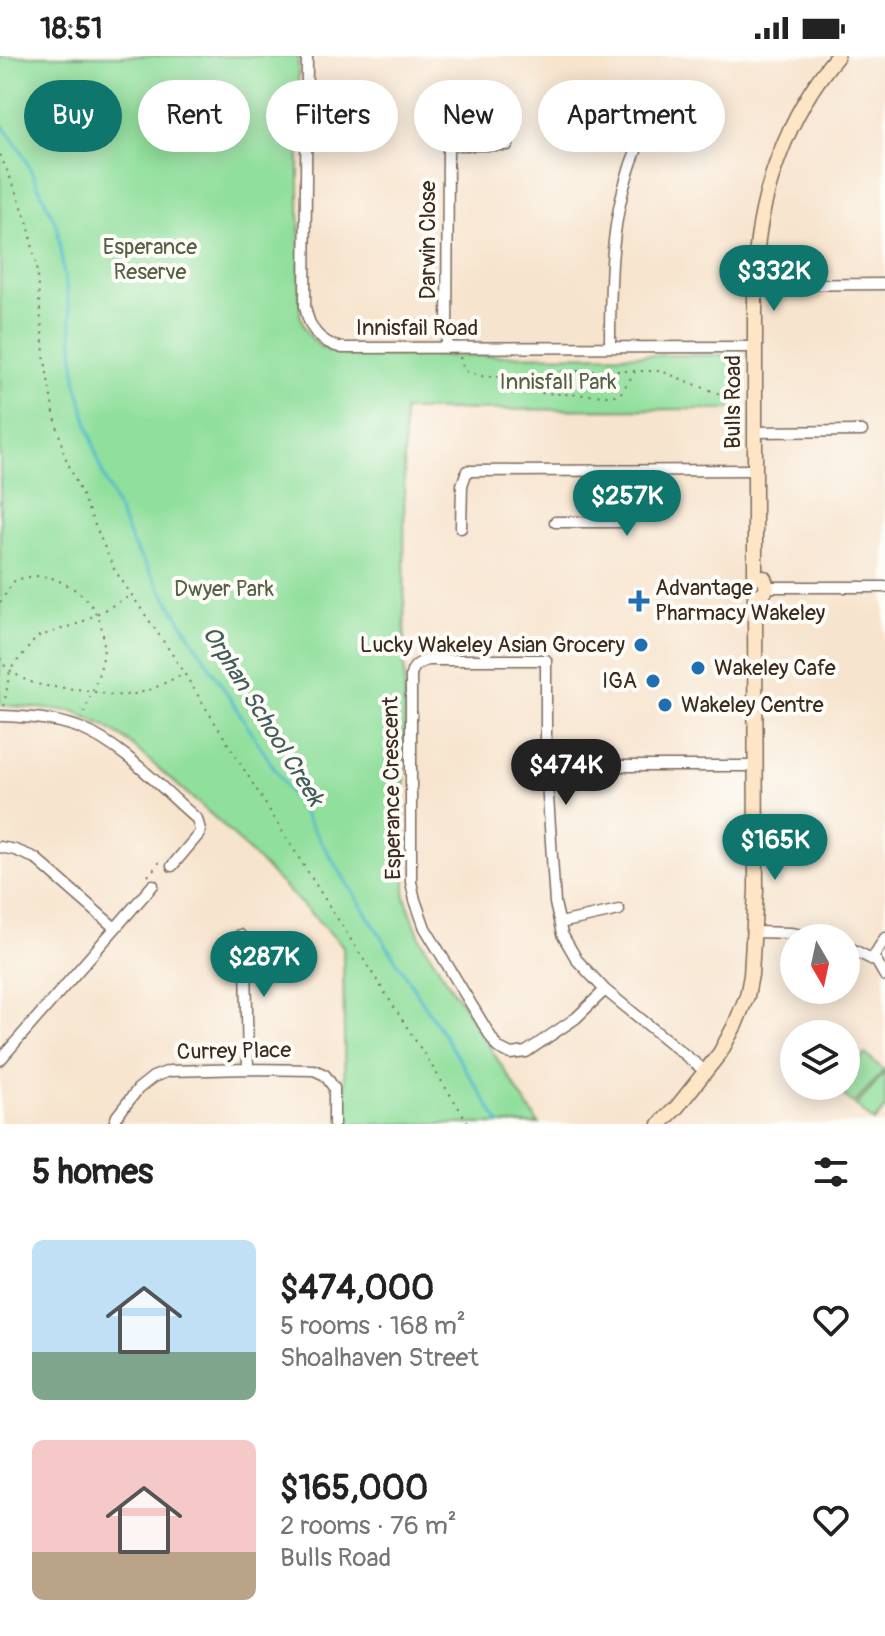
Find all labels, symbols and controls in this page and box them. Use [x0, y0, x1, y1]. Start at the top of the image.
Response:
text: 18:51 [40, 10, 103, 47]
chip: Buy [24, 80, 122, 152]
chip: Rent [138, 80, 250, 152]
chip: Filters [266, 80, 398, 152]
chip: New [414, 80, 522, 152]
chip: Apartment [538, 80, 725, 152]
street label: Darwin Close [414, 180, 442, 299]
park label: Esperance Reserve [103, 233, 197, 286]
pin: $332K [718, 245, 830, 313]
text: $332K [737, 255, 811, 287]
street label: Innisfail Road [356, 314, 478, 342]
street label: Bulls Road [719, 355, 747, 449]
park label: Innisfall Park [500, 368, 616, 396]
pin: $257K [571, 470, 683, 538]
text: $257K [591, 480, 663, 512]
place label: Advantage Pharmacy Wakeley [655, 574, 825, 627]
park label: Dwyer Park [174, 575, 274, 603]
marker: Advantage Pharmacy Wakeley [630, 592, 648, 610]
water label: Orphan School Creek [196, 621, 331, 813]
place label: Lucky Wakeley Asian Grocery [360, 631, 625, 659]
marker: Lucky Wakeley Asian Grocery [632, 636, 650, 654]
place label: Wakeley Cafe [714, 654, 836, 682]
marker: Wakeley Cafe [689, 659, 707, 677]
place label: IGA [602, 667, 637, 695]
marker: IGA [644, 672, 662, 690]
place label: Wakeley Centre [681, 691, 824, 719]
street label: Esperance Crescent [376, 696, 408, 880]
marker: Wakeley Centre [656, 696, 674, 714]
pin: $474K [510, 739, 622, 807]
text: $474K [529, 749, 603, 781]
pin: $165K [719, 814, 831, 882]
text: $165K [740, 824, 810, 856]
north arrow [780, 924, 860, 1004]
map controls [780, 924, 860, 1100]
pin: $287K [208, 931, 320, 999]
text: $287K [228, 941, 300, 973]
button: layers [780, 1020, 860, 1100]
street label: Currey Place [176, 1036, 292, 1066]
icon: filters [809, 1150, 853, 1194]
text: 5 homes [32, 1151, 153, 1194]
text: $474,000 [280, 1267, 434, 1310]
icon: home [96, 1272, 192, 1368]
icon: heart [809, 1298, 853, 1342]
text: 5 rooms · 168 m² [280, 1310, 466, 1342]
text: Shoalhaven Street [280, 1342, 479, 1374]
text: $165,000 [280, 1467, 428, 1510]
icon: home [96, 1472, 192, 1568]
icon: heart [809, 1498, 853, 1542]
text: 2 rooms · 76 m² [280, 1510, 457, 1542]
text: Bulls Road [280, 1542, 391, 1574]

